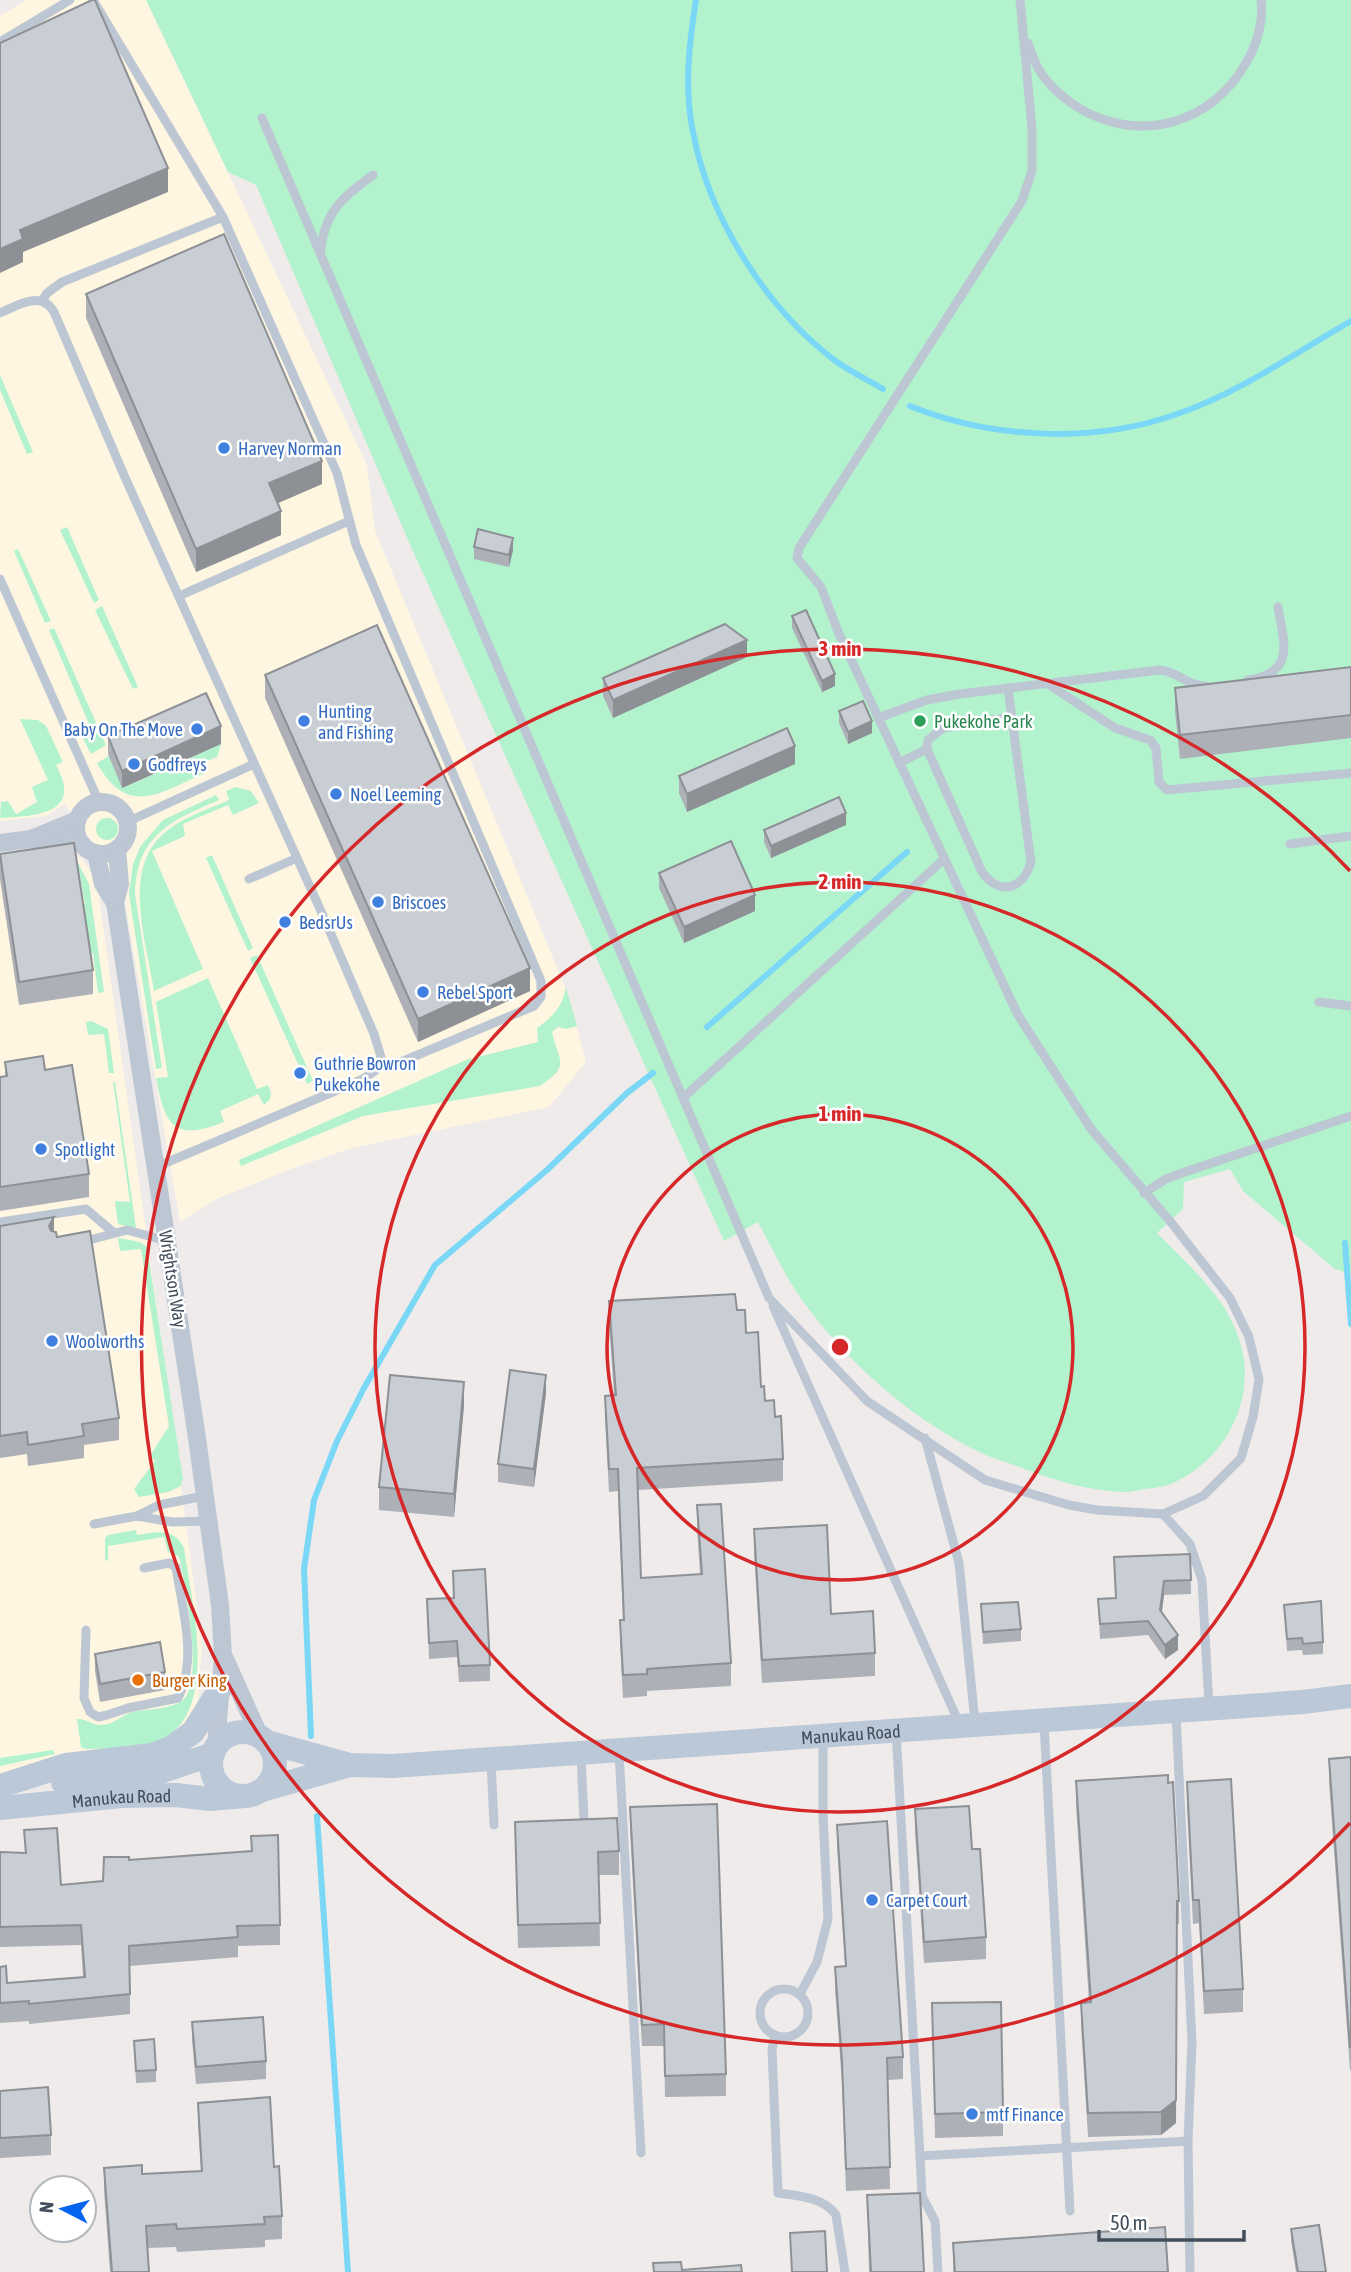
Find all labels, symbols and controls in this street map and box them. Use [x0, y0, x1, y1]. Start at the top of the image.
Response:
place label: Harvey Norman [238, 438, 342, 459]
marker: Harvey Norman [216, 440, 232, 456]
text: 3 min [819, 636, 861, 660]
place label: Hunting and Fishing [318, 701, 393, 743]
place label: Pukekohe Park [934, 711, 1033, 732]
marker: Hunting and Fishing [296, 713, 312, 729]
marker: Pukekohe Park [912, 713, 928, 729]
place label: Baby On The Move [63, 719, 183, 740]
marker: Baby On The Move [189, 721, 205, 737]
place label: Godfreys [148, 754, 207, 775]
marker: Godfreys [126, 756, 142, 772]
place label: Noel Leeming [350, 784, 442, 805]
marker: Noel Leeming [328, 786, 344, 802]
text: 2 min [819, 869, 861, 893]
place label: Briscoes [392, 892, 446, 913]
marker: Briscoes [370, 894, 386, 910]
place label: BedsrUs [299, 912, 353, 933]
marker: BedsrUs [277, 914, 293, 930]
place label: Rebel Sport [437, 982, 513, 1003]
marker: Rebel Sport [415, 984, 431, 1000]
place label: Guthrie Bowron Pukekohe [314, 1053, 416, 1095]
marker: Guthrie Bowron Pukekohe [292, 1065, 308, 1081]
text: 1 min [819, 1101, 861, 1125]
place label: Spotlight [55, 1139, 115, 1160]
marker: Spotlight [33, 1141, 49, 1157]
street label: Wrightson Way [155, 1229, 191, 1329]
place label: Woolworths [66, 1331, 144, 1352]
marker: Woolworths [44, 1333, 60, 1349]
centre of rings [828, 1335, 852, 1359]
place label: Burger King [152, 1670, 227, 1691]
marker: Burger King [130, 1672, 146, 1688]
street label: Manukau Road [800, 1720, 901, 1748]
street label: Manukau Road [71, 1785, 171, 1811]
place label: Carpet Court [886, 1890, 968, 1911]
marker: Carpet Court [864, 1892, 880, 1908]
place label: mtf Finance [986, 2104, 1064, 2125]
marker: mtf Finance [964, 2106, 980, 2122]
north arrow [28, 2174, 98, 2244]
scale bar [1099, 2198, 1244, 2242]
text: N [35, 2200, 58, 2214]
text: 50 m [1110, 2210, 1148, 2234]

